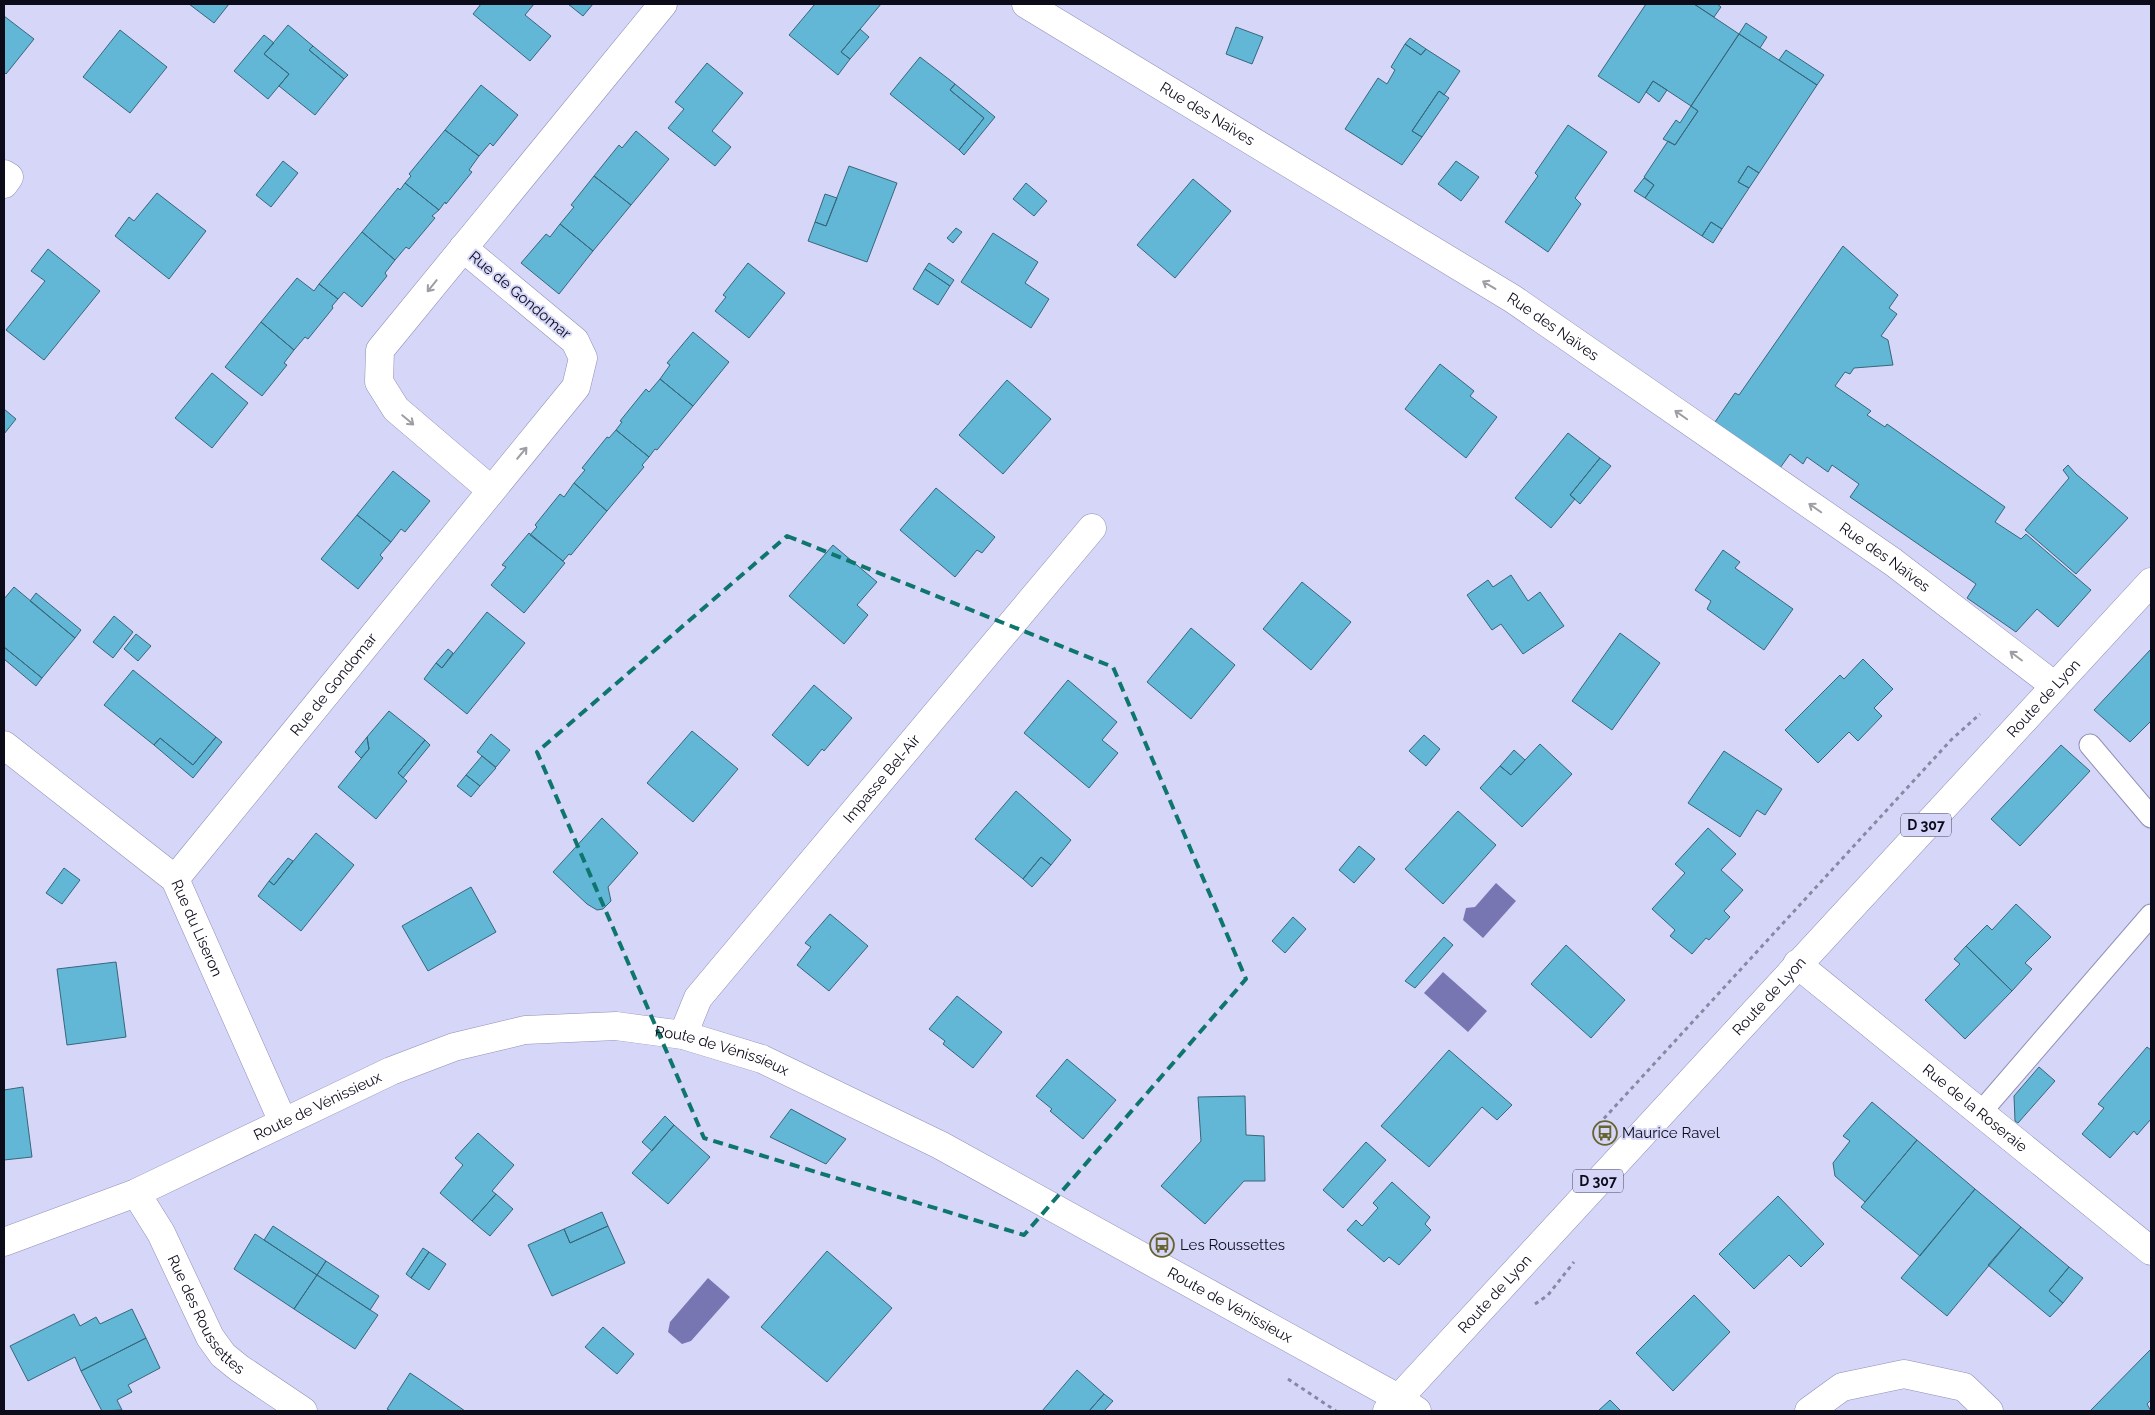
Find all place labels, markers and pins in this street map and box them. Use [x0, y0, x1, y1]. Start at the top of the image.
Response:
bus stop icon: Maurice Ravel [1592, 1120, 1618, 1146]
place label: Maurice Ravel [1622, 1124, 1721, 1142]
bus stop icon: Les Roussettes [1149, 1232, 1175, 1258]
place label: Les Roussettes [1180, 1236, 1285, 1254]

